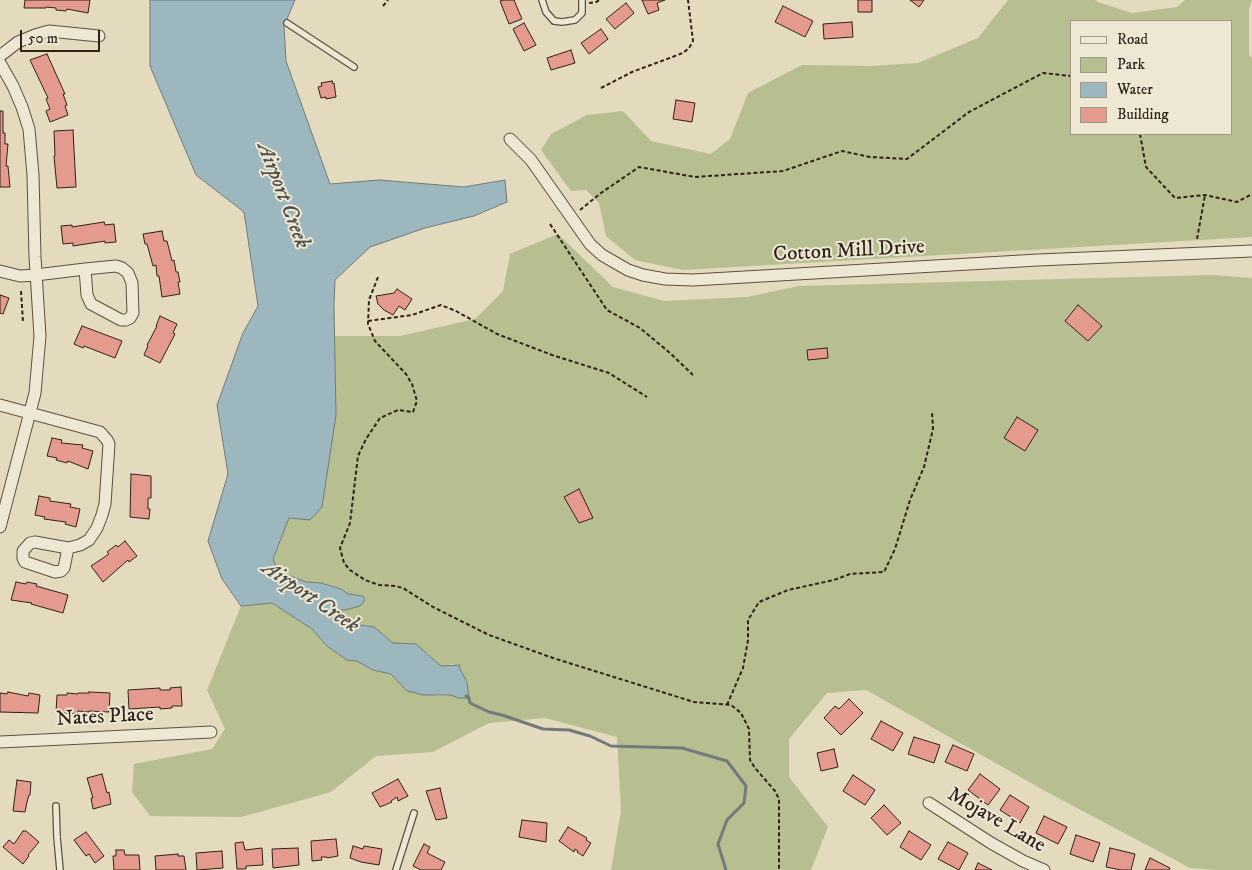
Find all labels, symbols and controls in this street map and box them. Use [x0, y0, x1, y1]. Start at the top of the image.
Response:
scale bar [22, 20, 102, 52]
legend [1070, 20, 1232, 135]
text: 50 m [28, 29, 58, 48]
text: Road [1117, 30, 1148, 49]
text: Park [1117, 55, 1145, 74]
text: Water [1117, 80, 1153, 99]
text: Building [1117, 105, 1169, 124]
water label: Airport Creek [250, 139, 314, 253]
street label: Cotton Mill Drive [773, 235, 925, 269]
water label: Airport Creek [256, 556, 364, 640]
street label: Nates Place [56, 703, 154, 733]
street label: Mojave Lane [942, 783, 1050, 859]

